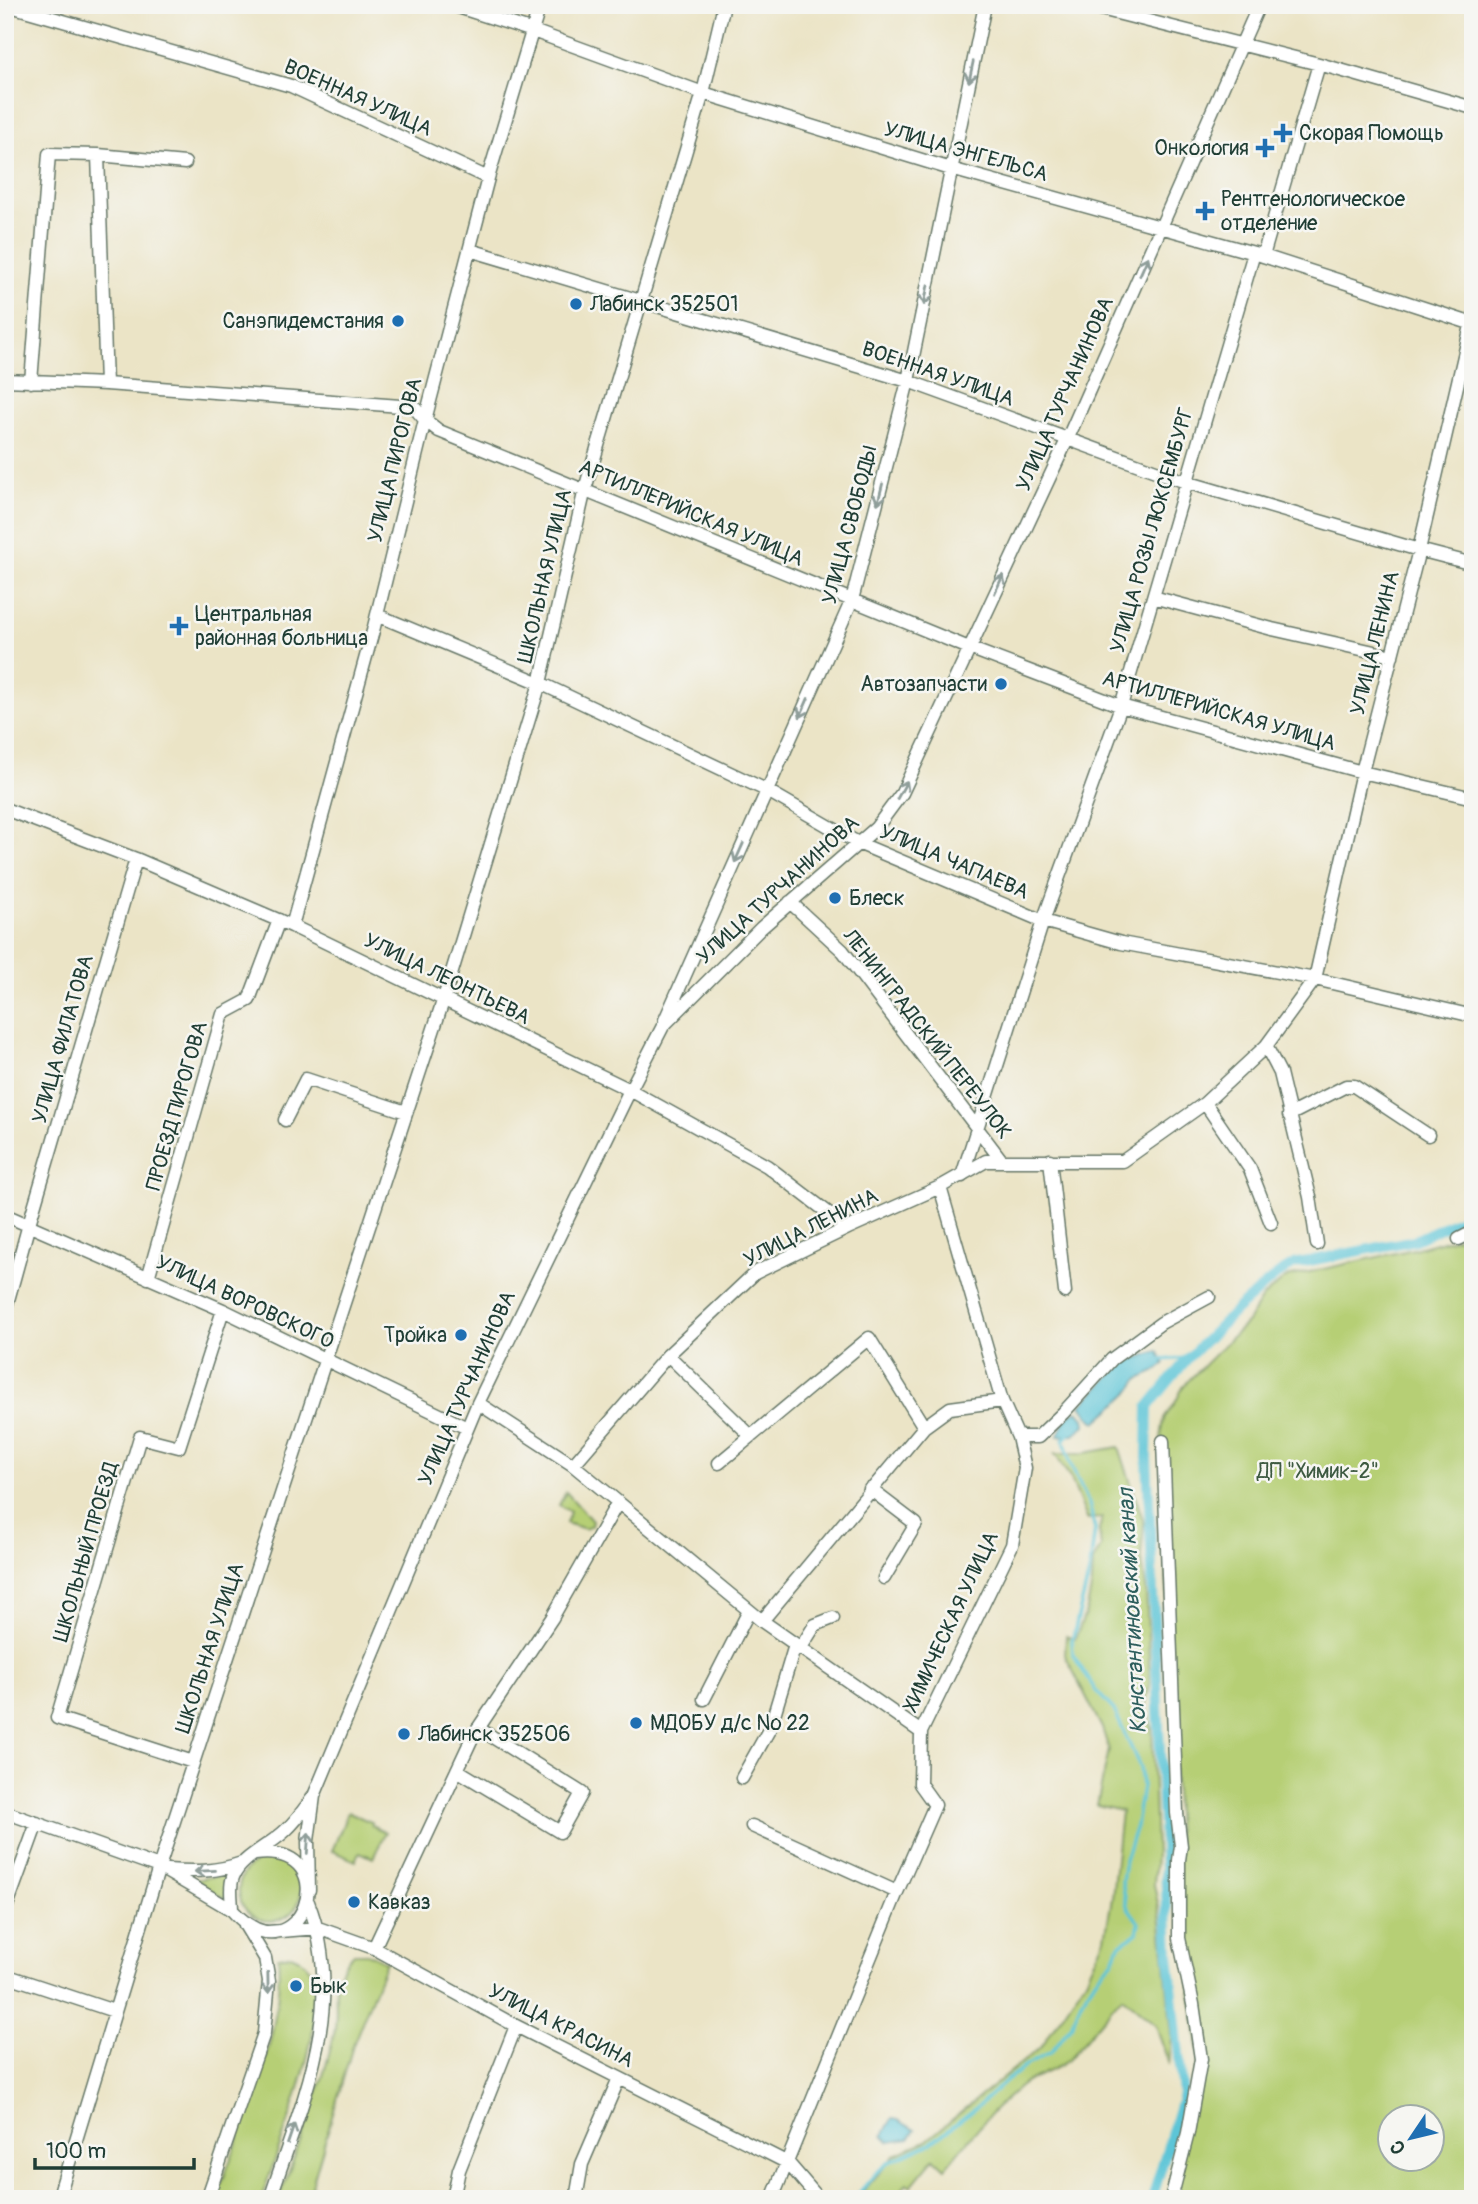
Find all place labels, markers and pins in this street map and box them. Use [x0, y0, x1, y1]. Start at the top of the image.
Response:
place label: Скорая Помощь [1299, 120, 1444, 147]
marker: Скорая Помощь [1273, 123, 1293, 143]
place label: Онкология [1154, 135, 1249, 162]
marker: Онкология [1255, 138, 1275, 158]
place label: Рентгенологическое отделение [1221, 186, 1406, 237]
marker: Рентгенологическое отделение [1195, 201, 1215, 221]
place label: Лабинск 352501 [589, 291, 738, 318]
marker: Лабинск 352501 [568, 296, 584, 312]
place label: Санэпидемстания [222, 308, 384, 335]
marker: Санэпидемстания [390, 313, 406, 329]
place label: Центральная районная больница [195, 601, 368, 652]
marker: Центральная районная больница [169, 616, 189, 636]
place label: Автозапчасти [860, 671, 987, 698]
marker: Автозапчасти [993, 676, 1009, 692]
place label: Блеск [849, 885, 905, 912]
marker: Блеск [827, 890, 843, 906]
place label: Тройка [383, 1322, 447, 1349]
marker: Тройка [453, 1327, 469, 1343]
place label: МДОБУ д/с № 22 [650, 1710, 810, 1737]
marker: МДОБУ д/с № 22 [628, 1715, 644, 1731]
place label: Лабинск 352506 [417, 1721, 570, 1748]
marker: Лабинск 352506 [396, 1726, 412, 1742]
place label: Кавказ [368, 1889, 431, 1916]
marker: Кавказ [346, 1894, 362, 1910]
place label: Бык [310, 1973, 347, 2000]
marker: Бык [288, 1978, 304, 1994]

